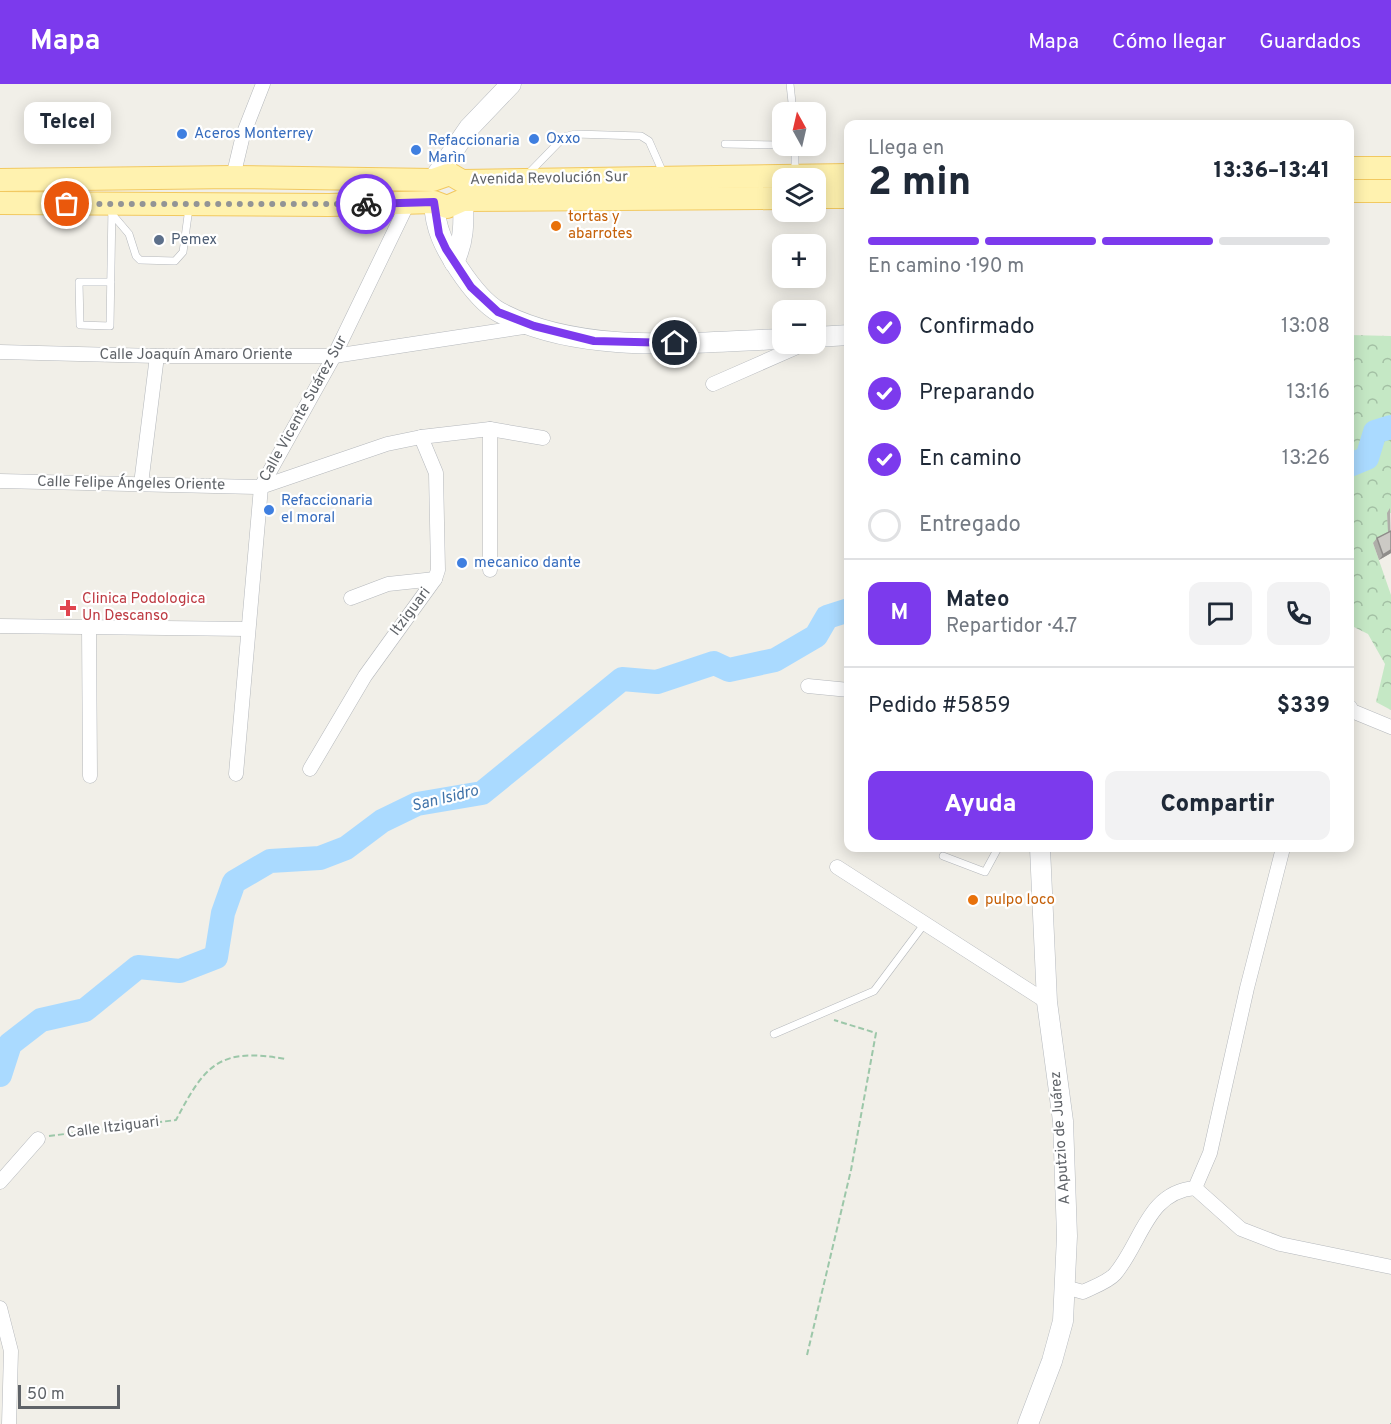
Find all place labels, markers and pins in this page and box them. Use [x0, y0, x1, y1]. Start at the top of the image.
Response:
callout: Telcel [23, 102, 110, 144]
place label: Aceros Monterrey [194, 125, 313, 144]
marker: Aceros Monterrey [175, 127, 189, 141]
place label: Oxxo [546, 130, 580, 149]
place label: Refaccionaria Marìn [428, 132, 520, 168]
marker: Oxxo [527, 132, 541, 146]
marker: Refaccionaria Marìn [409, 143, 423, 157]
pin [41, 178, 92, 229]
place label: tortas y abarrotes [568, 208, 633, 244]
marker: tortas y abarrotes [549, 219, 563, 233]
place label: Pemex [171, 231, 217, 250]
marker: Pemex [152, 233, 166, 247]
pin [649, 317, 700, 368]
place label: Refaccionaria el moral [281, 492, 373, 528]
marker: Refaccionaria el moral [262, 503, 276, 517]
place label: mecanico dante [474, 554, 581, 573]
marker: mecanico dante [455, 556, 469, 570]
place label: Clinica Podologica Un Descanso [82, 590, 205, 626]
marker: Clinica Podologica Un Descanso [59, 599, 77, 617]
place label: pulpo loco [985, 891, 1055, 910]
marker: pulpo loco [966, 893, 980, 907]

